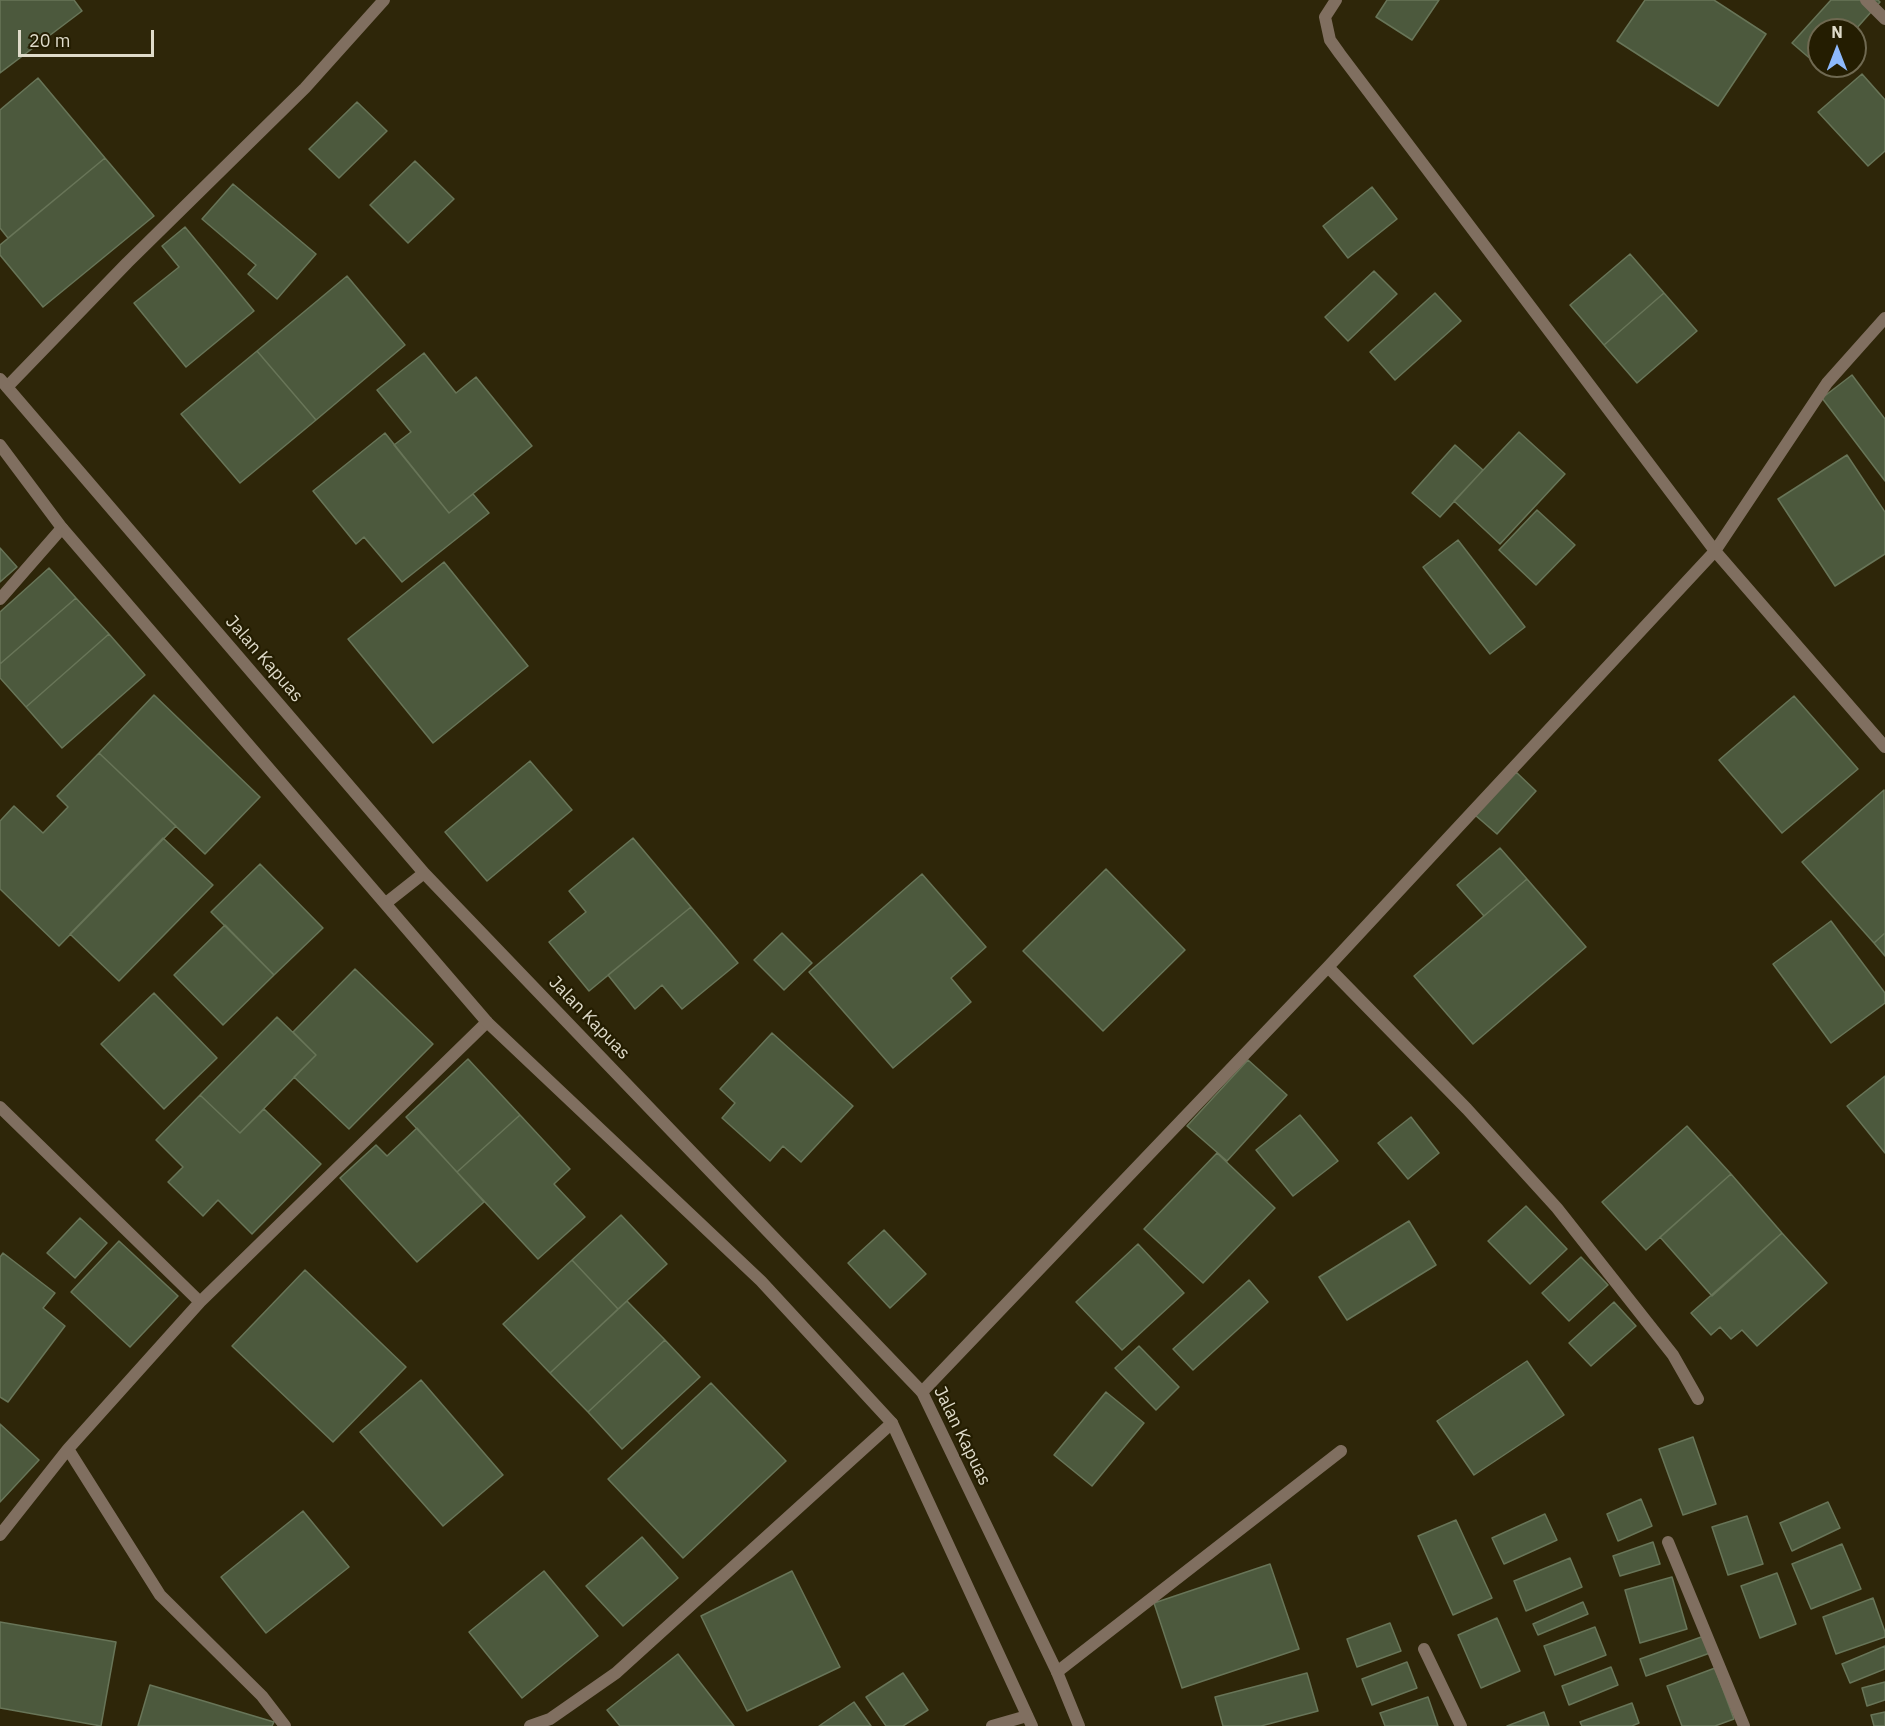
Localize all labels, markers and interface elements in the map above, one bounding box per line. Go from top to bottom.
scale bar [21,18,158,56]
north arrow [1807,18,1867,78]
text: N [1831,22,1843,42]
text: 20 m [29,29,71,52]
street label: Jalan Kapuas [221,611,307,707]
street label: Jalan Kapuas [544,972,634,1064]
street label: Jalan Kapuas [929,1383,995,1489]

